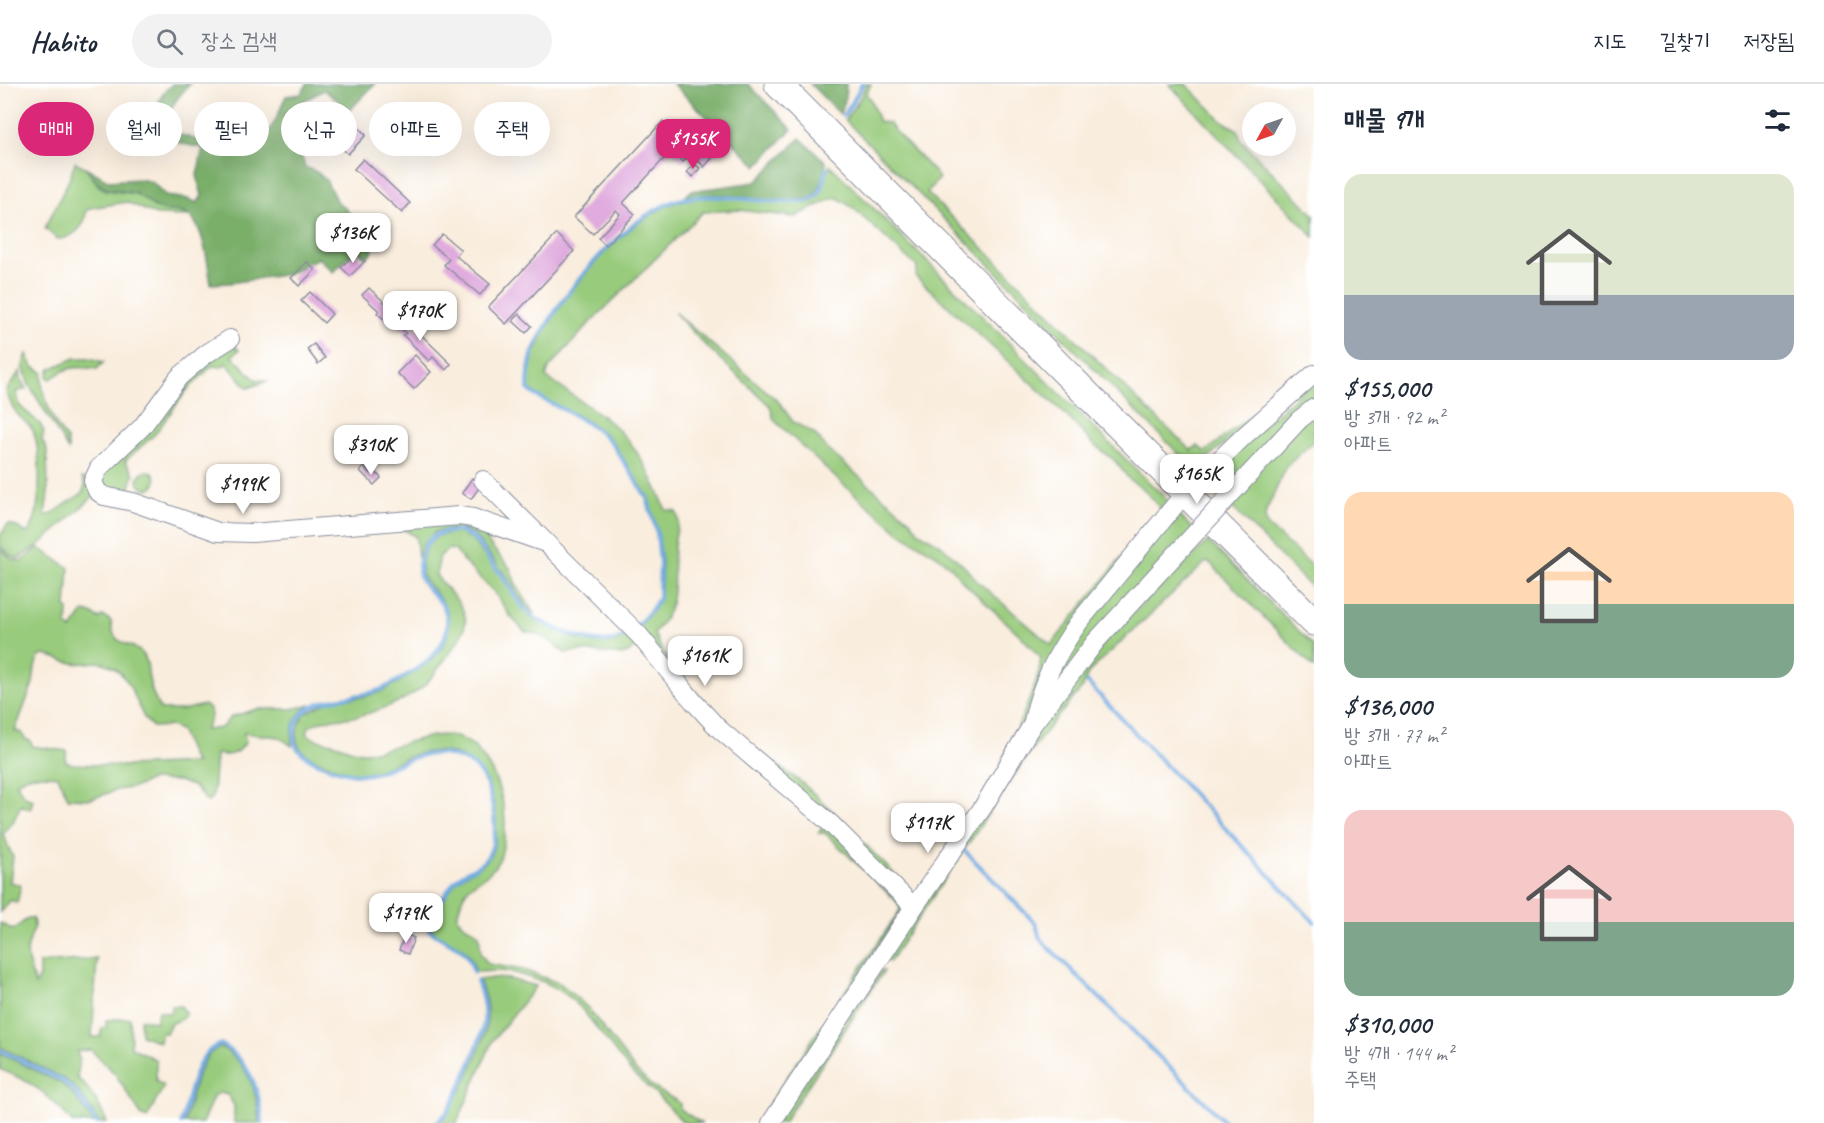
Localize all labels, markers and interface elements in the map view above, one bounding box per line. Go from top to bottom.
search box [132,14,552,68]
text: Habito [30,24,96,59]
icon: search [153,25,186,58]
text: 장소 검색 [201,27,277,55]
text: 지도 [1593,28,1627,54]
text: 길찾기 [1660,28,1710,54]
text: 저장됨 [1743,28,1794,54]
chip: 매매 [18,102,94,156]
chip: 월세 [106,102,182,156]
chip: 필터 [194,102,269,156]
chip: 신규 [281,102,357,156]
chip: 아파트 [369,102,462,156]
chip: 주택 [474,102,550,156]
north arrow [1242,102,1296,156]
map controls [1242,102,1296,156]
text: 매물 9개 [1344,103,1424,136]
icon: filters [1761,104,1794,137]
pin: $155K [651,119,735,170]
text: $155K [670,126,716,151]
pin: $136K [311,213,395,264]
icon: home [1515,213,1623,321]
text: $136K [330,220,376,245]
pin: $170K [378,291,462,342]
text: $170K [397,298,443,323]
text: $155,000 [1344,372,1430,405]
text: 방 3개 · 92 m² [1344,405,1444,430]
pin: $310K [329,425,413,476]
text: 아파트 [1344,431,1392,456]
text: $310K [348,432,394,457]
pin: $165K [1155,454,1239,505]
text: $165K [1174,461,1220,486]
pin: $199K [201,464,285,515]
text: $199K [220,471,266,496]
icon: home [1515,531,1623,639]
pin: $161K [663,636,747,687]
text: $161K [682,643,728,668]
text: $136,000 [1344,690,1432,723]
text: 방 3개 · 77 m² [1344,723,1444,748]
text: 아파트 [1344,749,1392,774]
pin: $117K [886,803,970,854]
text: $117K [905,810,951,835]
icon: home [1515,849,1623,957]
pin: $179K [364,893,448,944]
text: $179K [383,900,429,925]
text: $310,000 [1344,1008,1431,1041]
text: 방 4개 · 144 m² [1344,1041,1453,1066]
text: 주택 [1344,1067,1376,1092]

